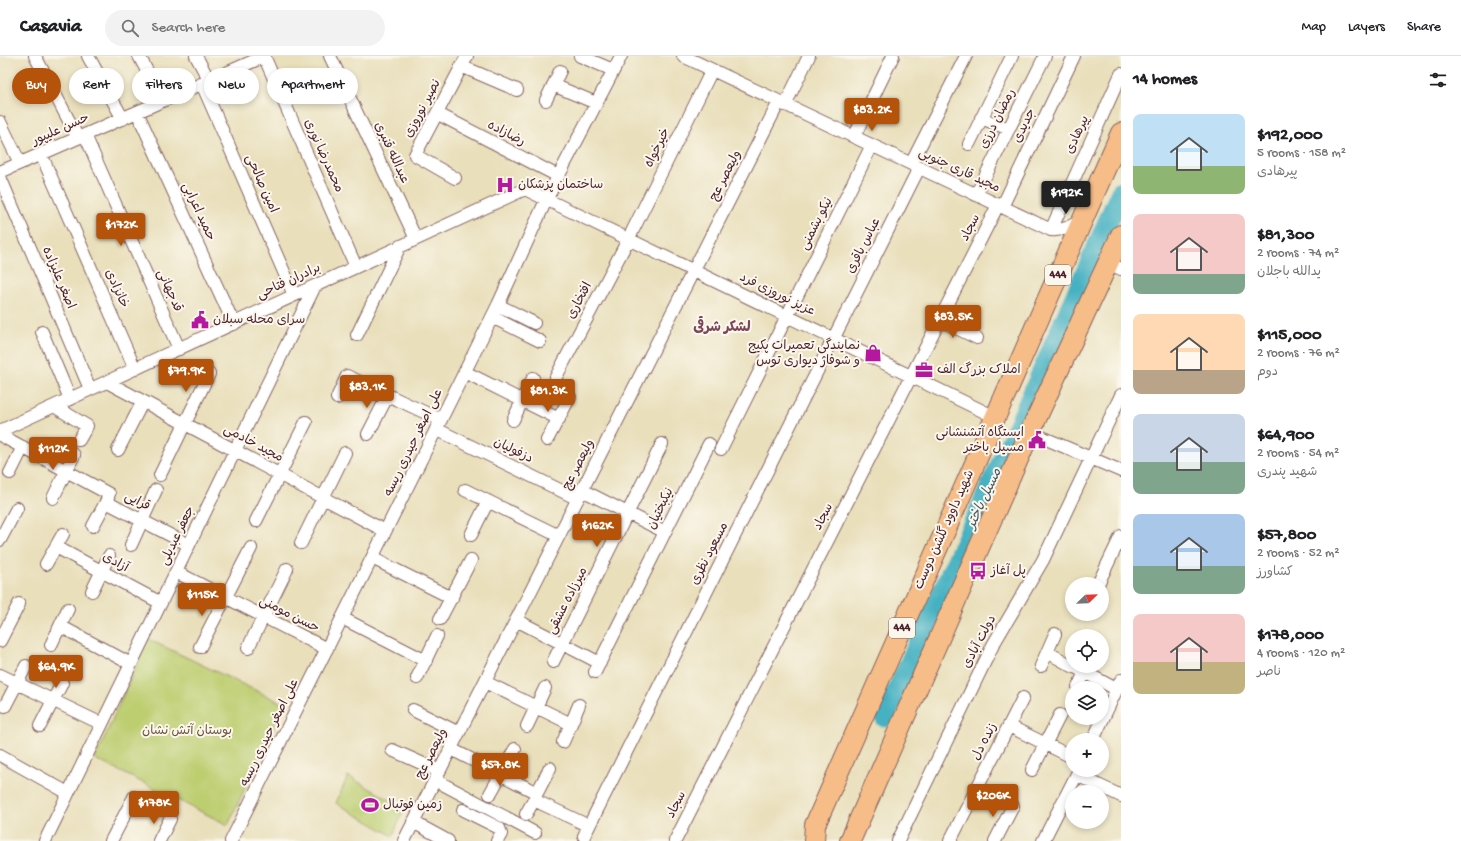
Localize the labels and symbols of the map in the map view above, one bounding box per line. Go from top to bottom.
street label: نصیر نوروزی [401,77,445,141]
street label: رمضان درزی [977,87,1019,151]
pin: $83.2K [839,98,905,132]
street label: جدیدی [1011,106,1039,146]
street label: حسن علیپور [29,111,92,150]
street label: پیرهادی [1063,113,1093,157]
street label: محمدرضا نوری [300,117,346,195]
street label: رضازاده [485,118,528,150]
street label: عبدالله قنبری [370,120,412,186]
street label: خیرخواه [642,126,674,170]
street label: مجید قاری جنوبی [916,146,1002,196]
street label: ولیعصر عج [707,148,745,204]
street label: امین صالحی [241,153,281,215]
hospital icon: ساختمان پزشکان [495,175,515,195]
place label: ساختمان پزشکان [518,178,603,193]
street label: حمید اعرابی [178,181,218,243]
pin: $192K [1038,181,1094,215]
street label: نیکو بشمنی [797,195,837,253]
street label: سجاد [958,212,984,244]
pin: $172K [93,213,149,247]
street label: عباس باقری [844,216,884,276]
street label: اصغر علیزاده [38,245,78,311]
street label: برادران فتاحی [255,261,323,303]
road number: 444 [1045,265,1071,285]
street label: خانزادی [101,267,131,311]
street label: قدجهانی [153,268,185,314]
street label: عزیز نوروزی فرد [737,270,817,320]
street label: افتخاری [564,280,596,322]
pin: $83.5K [920,305,986,339]
public building icon: سرای محله سبلان [190,310,210,330]
place label: سرای محله سبلان [213,313,305,328]
district label: لشکر شرقی [693,316,751,337]
place label: نمایندگی تعمیرات پکیج و شوفاژ دیواری توس [748,337,860,369]
shop icon: نمایندگی تعمیرات پکیج و شوفاژ دیواری توس [863,343,883,363]
pin: $79.9K [153,359,219,393]
office icon: املاک بزرگ الف [914,360,934,380]
place label: املاک بزرگ الف [937,361,1021,378]
pin: $83.1K [334,375,400,409]
pin: $81.3K [515,379,581,413]
street label: علی اصغر حیدری ریسه [381,387,447,499]
street label: مجید خادمی [221,422,285,466]
place label: ایستگاه آتشنشانی مسیل باختر [936,424,1024,456]
public building icon: ایستگاه آتشنشانی مسیل باختر [1027,430,1047,450]
street label: دزفولیان [491,435,535,467]
pin: $112K [25,437,81,471]
street label: ولیعصر عج [560,437,598,493]
water label: مسیل باختر [963,465,1007,534]
street label: شهید داوود گلشن دوست [910,467,978,592]
street label: نیکبختیان [644,486,678,532]
street label: قرایی [122,489,152,515]
street label: سجاد [811,501,837,533]
street label: جعفر عبدیلی [157,504,199,568]
pin: $162K [569,514,625,548]
street label: مسعود نظری [688,520,732,588]
street label: آزادی [99,549,132,576]
bus stop icon: پل آغاز [968,561,988,581]
place label: پل آغاز [990,563,1026,579]
street label: میرزاده عشقی [545,565,591,637]
north arrow [1065,577,1109,621]
pin: $115K [174,583,230,617]
street label: حسن مومنی [257,594,322,637]
street label: دولت آبادی [959,612,1000,671]
road number: 444 [889,618,915,638]
pin: $64.9K [23,655,89,689]
street label: علی اصغر حیدری ریسه [237,677,303,789]
street label: زنده دل [969,721,1001,763]
park label: بوستان آتش نشان [142,723,232,739]
street label: ولیعصر عج [413,726,451,782]
pin: $57.8K [467,753,533,787]
pin: $206K [965,784,1021,818]
street label: سجاد [664,789,690,821]
pin: $178K [126,791,182,825]
sports icon: زمین فوتبال [360,795,380,815]
place label: زمین فوتبال [383,798,442,813]

